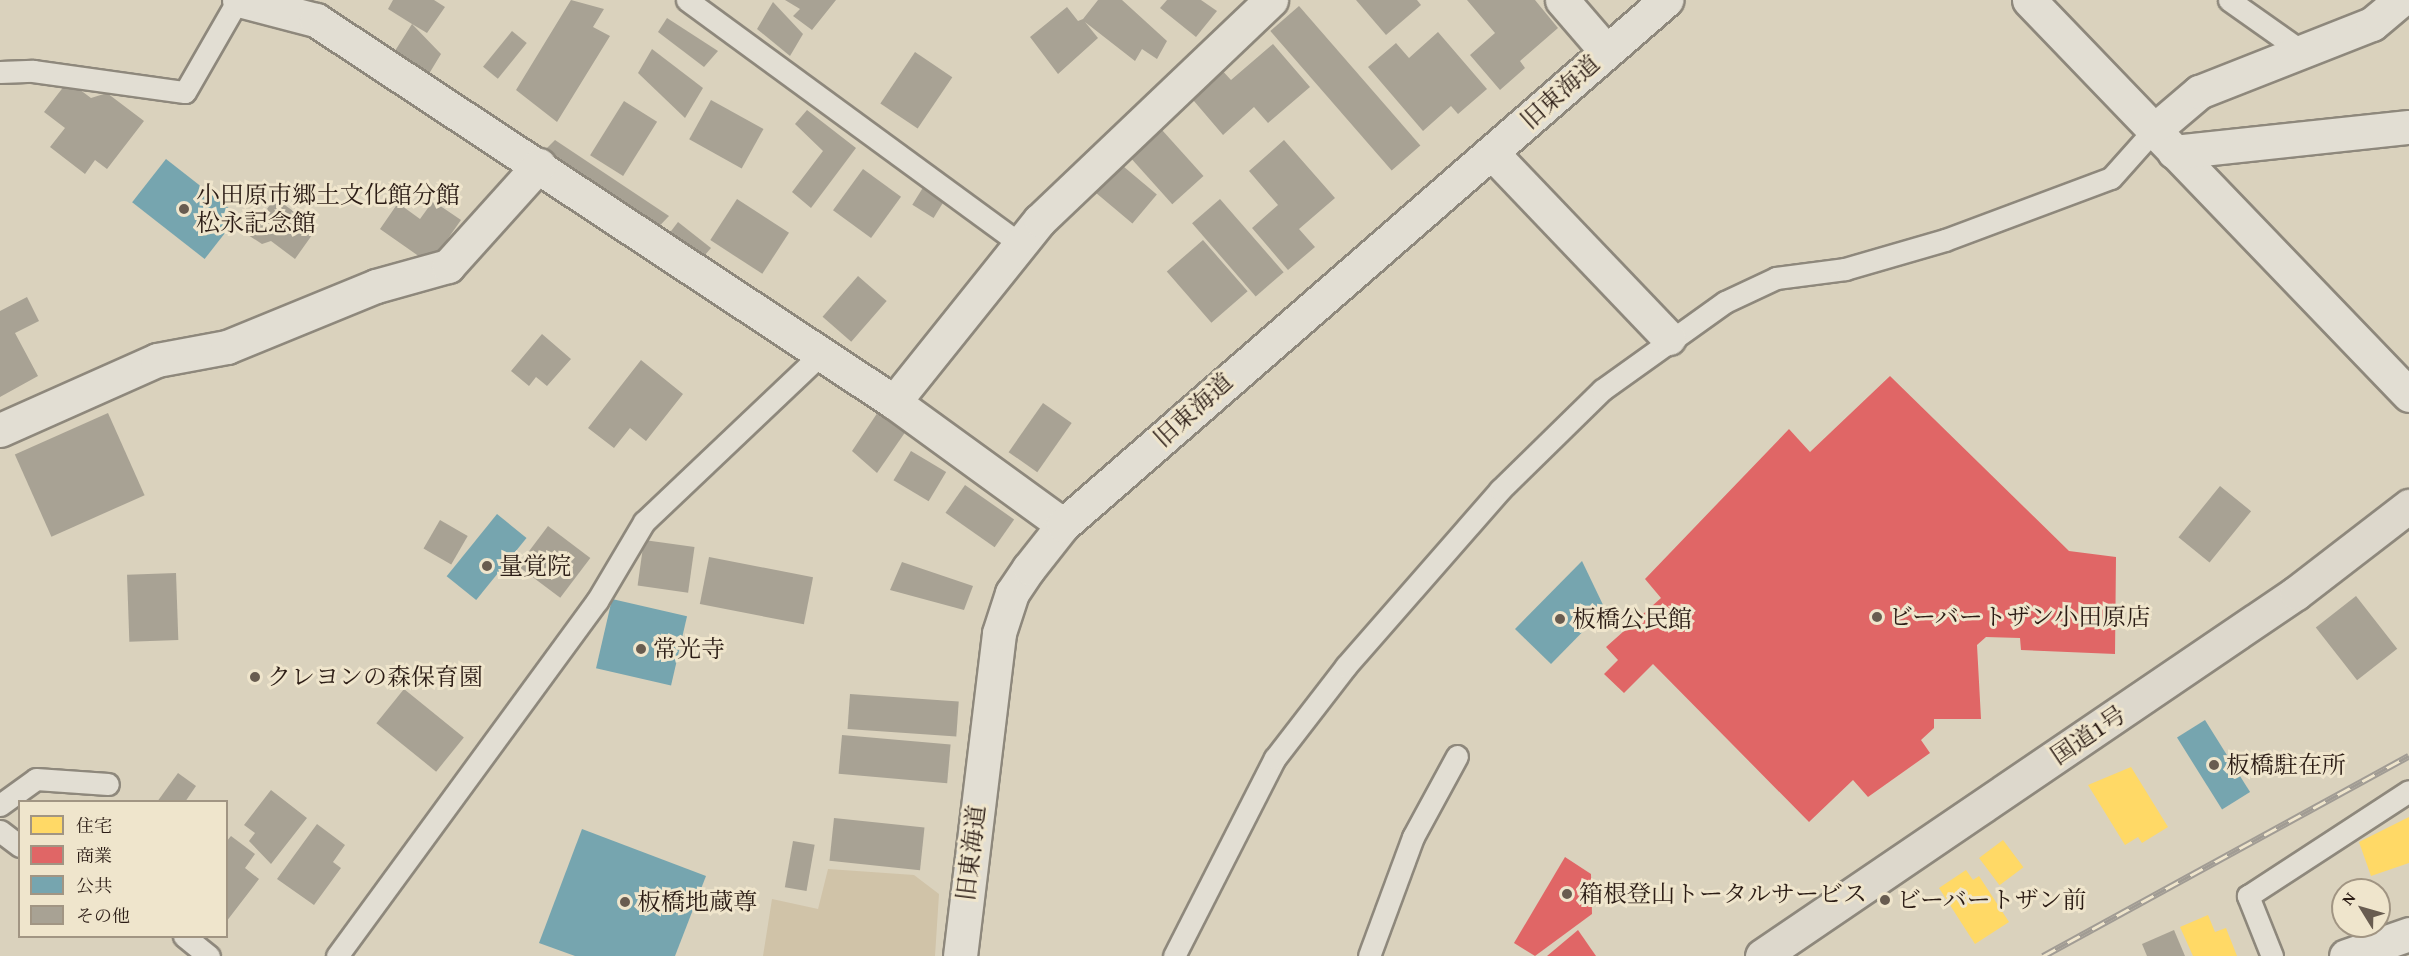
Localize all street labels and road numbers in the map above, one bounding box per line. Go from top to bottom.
street label: 旧東海道 [1515,49,1605,135]
street label: 旧東海道 [1148,367,1238,453]
street label: 国道1号 [2045,700,2131,770]
street label: 旧東海道 [951,804,991,902]

